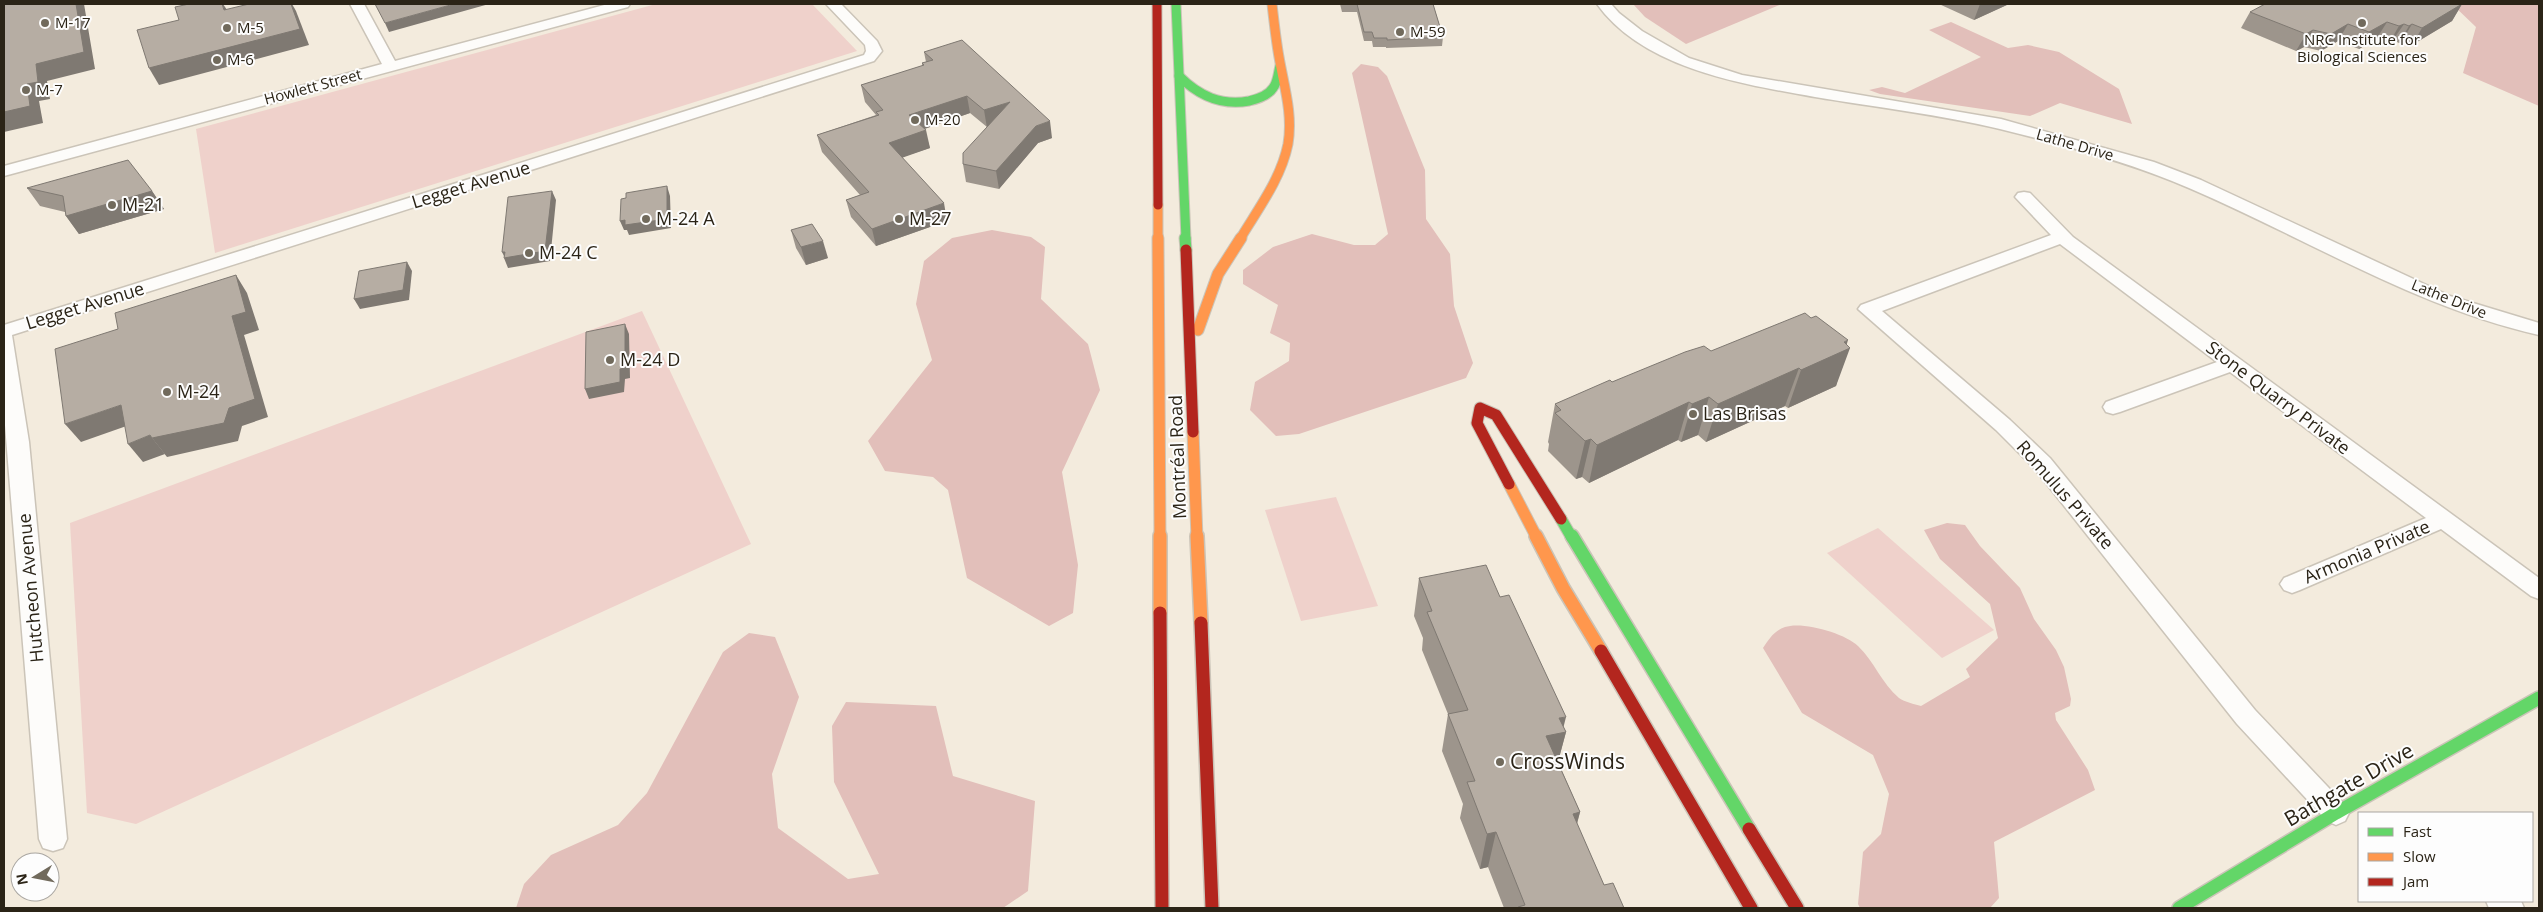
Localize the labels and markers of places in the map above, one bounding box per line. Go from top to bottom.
place label: M-17 [55,12,90,32]
marker: M-17 [39,17,51,29]
place label: M-5 [237,17,264,37]
marker: NRC Institute for Biological Sciences [2356,17,2368,29]
place label: M-59 [1410,21,1445,41]
marker: M-5 [221,22,233,34]
marker: M-59 [1394,26,1406,38]
place label: NRC Institute for Biological Sciences [2297,29,2427,66]
place label: M-6 [227,49,254,69]
marker: M-6 [211,54,223,66]
place label: M-7 [36,79,63,99]
marker: M-7 [20,84,32,96]
place label: M-20 [925,109,960,129]
marker: M-20 [909,114,921,126]
place label: M-21 [122,192,165,216]
marker: M-21 [106,199,118,211]
place label: M-24 A [656,206,715,230]
place label: M-27 [909,206,952,230]
marker: M-24 A [640,213,652,225]
marker: M-27 [893,213,905,225]
place label: M-24 C [539,240,598,264]
marker: M-24 C [523,247,535,259]
place label: M-24 D [620,347,680,371]
marker: M-24 D [604,354,616,366]
place label: M-24 [177,379,220,403]
marker: M-24 [161,386,173,398]
place label: Las Brisas [1703,401,1786,425]
marker: Las Brisas [1687,408,1699,420]
place label: CrossWinds [1510,747,1625,775]
marker: CrossWinds [1494,756,1506,768]

